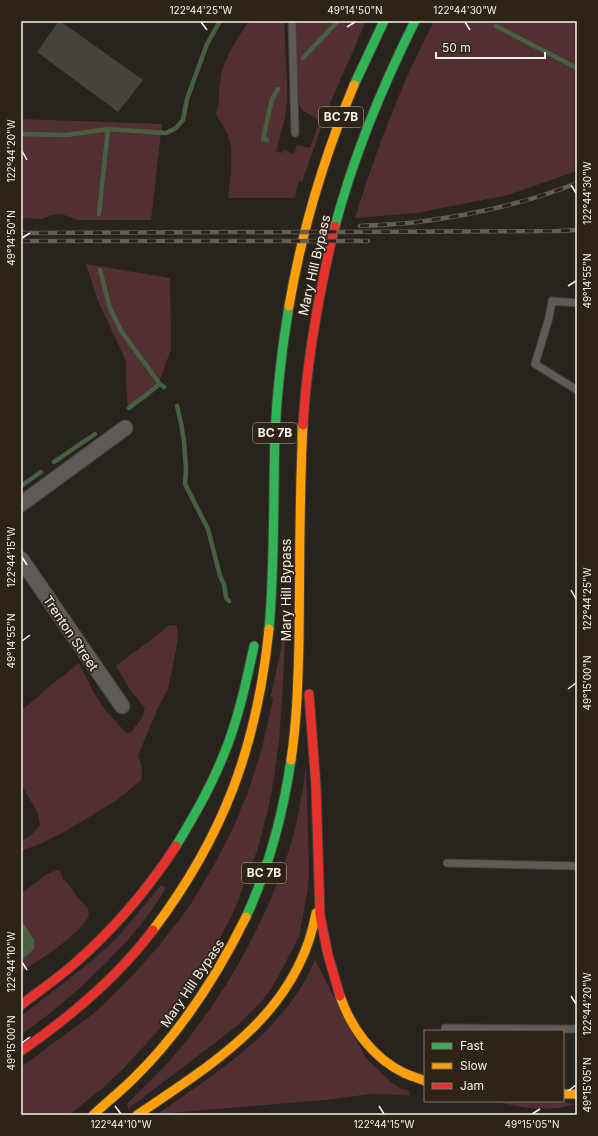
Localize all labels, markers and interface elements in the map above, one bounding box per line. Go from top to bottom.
text: 122°44'25"W [170,4,233,16]
text: 49°14'50"N [327,4,383,16]
text: 122°44'30"W [433,4,497,16]
scale bar [436,34,545,60]
text: 50 m [442,40,471,55]
road number: BC 7B [319,107,363,127]
text: 122°44'20"W [5,119,17,183]
text: 122°44'30"W [581,161,593,225]
text: 49°14'50"N [5,210,17,266]
street label: Mary Hill Bypass [295,213,333,317]
text: 49°14'55"N [581,253,593,309]
road number: BC 7B [253,423,297,443]
text: 122°44'15"W [5,526,17,587]
street label: Mary Hill Bypass [278,538,294,641]
text: 122°44'25"W [581,567,593,630]
street label: Trenton Street [40,592,102,674]
text: 49°14'55"N [5,613,17,669]
text: 49°15'00"N [581,655,593,711]
road number: BC 7B [242,863,286,883]
text: 122°44'10"W [5,931,17,993]
street label: Mary Hill Bypass [157,936,227,1030]
text: 122°44'20"W [581,972,593,1036]
text: 49°15'00"N [5,1015,17,1071]
legend [424,1030,564,1102]
text: Fast [460,1038,484,1053]
text: Slow [460,1058,488,1073]
text: 49°15'05"N [581,1058,593,1112]
text: Jam [460,1078,484,1093]
text: 122°44'10"W [90,1118,152,1130]
text: 122°44'15"W [354,1118,415,1130]
text: 49°15'05"N [505,1118,559,1130]

